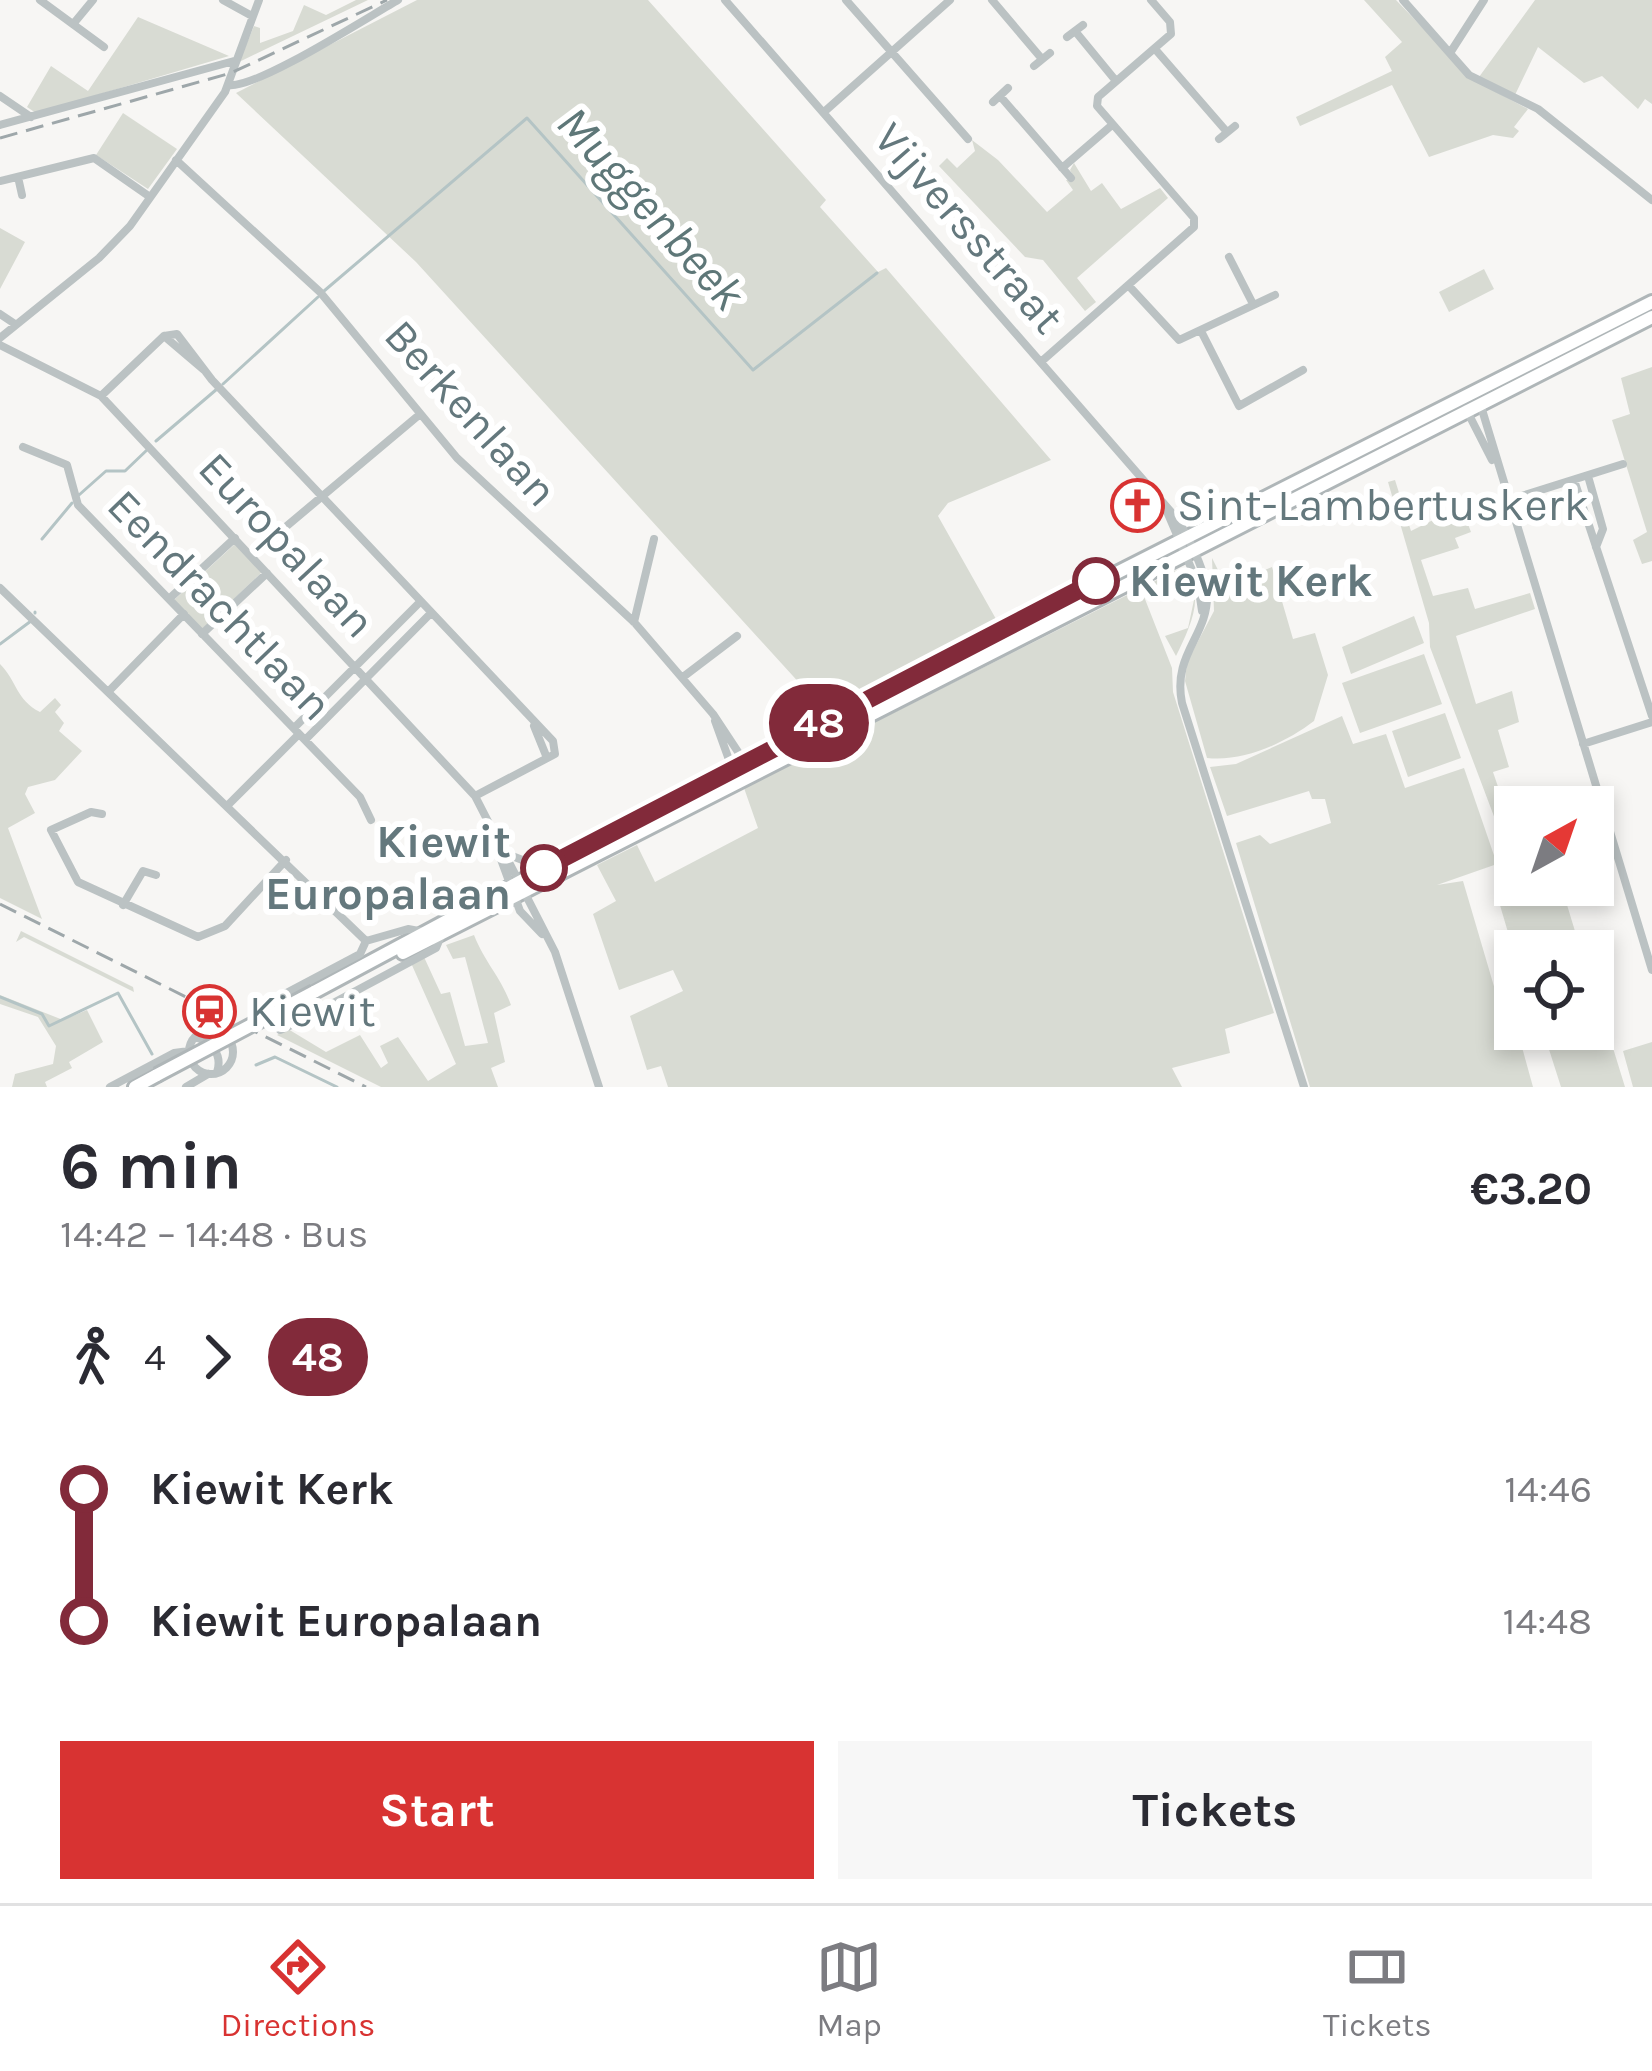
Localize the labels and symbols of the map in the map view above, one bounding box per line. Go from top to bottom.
water label: Muggenbeek [544,95,757,322]
street label: Vijversstraat [863,112,1074,344]
street label: Berkenlaan [374,309,568,517]
street label: Europalaan [188,442,386,648]
church icon: Sint-Lambertuskerk [1110,477,1166,533]
street label: Eendrachtlaan [97,479,343,731]
place label: Sint-Lambertuskerk [1177,479,1589,531]
place label: Kiewit Kerk [1129,555,1373,607]
marker: Kiewit Kerk [1074,559,1118,603]
line badge: 48 [765,684,873,762]
north arrow [1494,786,1614,906]
place label: Kiewit Europalaan [265,816,511,920]
marker: Kiewit Europalaan [522,846,566,890]
station icon: Kiewit [182,983,238,1039]
place label: Kiewit [249,985,376,1037]

